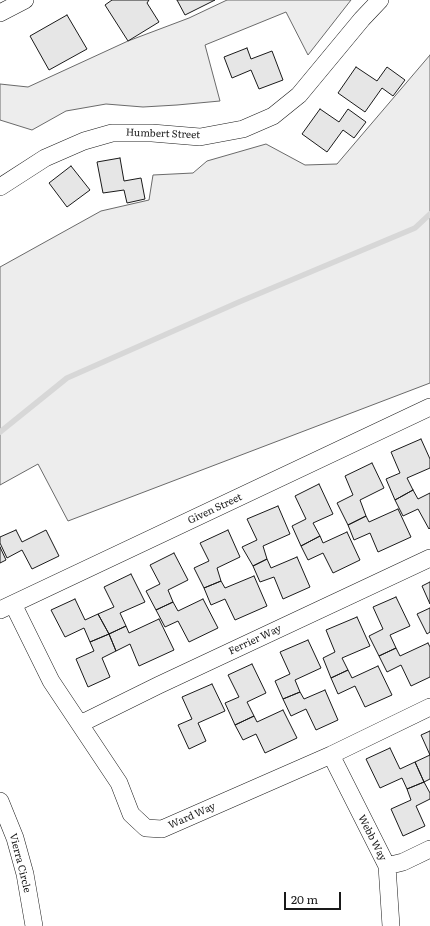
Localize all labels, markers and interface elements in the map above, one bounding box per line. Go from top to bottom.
street label: Humbert Street [126,127,200,141]
street label: Given Street [186,491,244,527]
street label: Ferrier Way [227,623,283,657]
street label: Ward Way [167,800,217,832]
street label: Webb Way [355,813,389,863]
street label: Vierra Circle [7,832,33,894]
scale bar [286,884,343,910]
text: 20 m [291,890,318,908]

